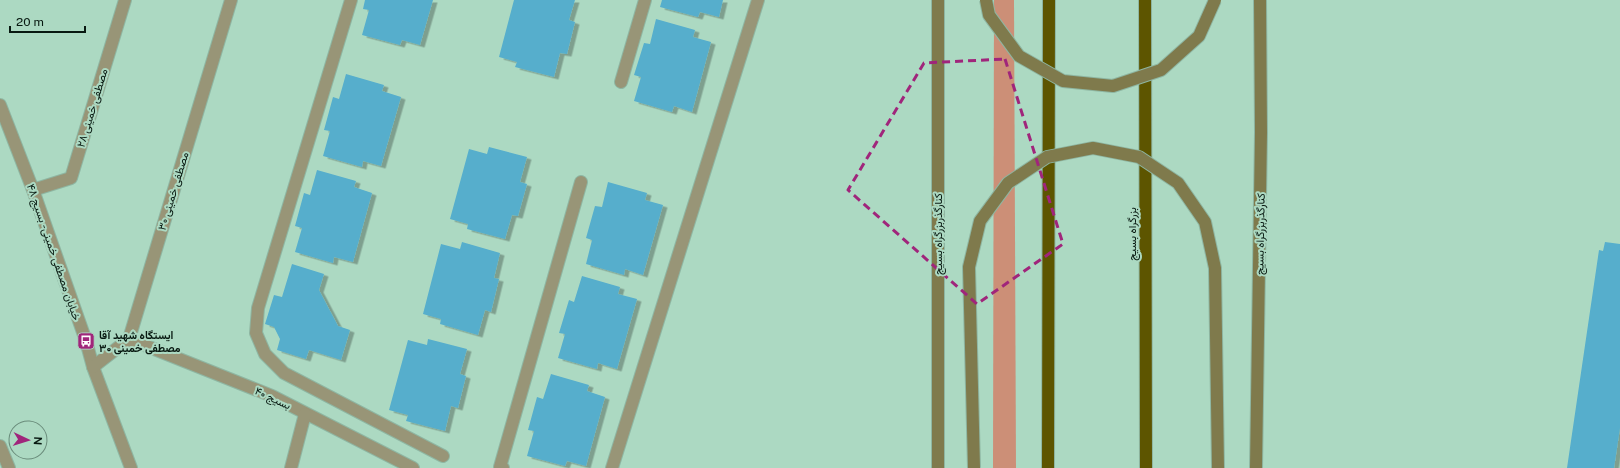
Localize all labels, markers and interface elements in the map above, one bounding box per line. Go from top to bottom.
scale bar [10,8,85,34]
text: 20 m [16,15,44,29]
street label: مصطفی خمینی ۲۸ [74,67,111,149]
street label: مصطفی خمینی ۳۰ [155,150,192,232]
street label: خیابان مصطفی خمینی - بسیج ۴۸ [23,182,83,323]
street label: کنارگذربزرگراه بسیج [932,193,946,275]
street label: کنارگذربزرگراه بسیج [1253,193,1269,275]
street label: بزرگراه بسیج [1126,207,1140,261]
place label: ایستگاه شهید آقا مصطفی خمینی ۳۰ [99,329,181,355]
bus stop icon: ایستگاه شهید آقا مصطفی خمینی ۳۰ [76,331,96,351]
street label: بسیج ۴۰ [252,384,293,413]
north arrow [8,420,48,460]
text: N [32,436,44,445]

